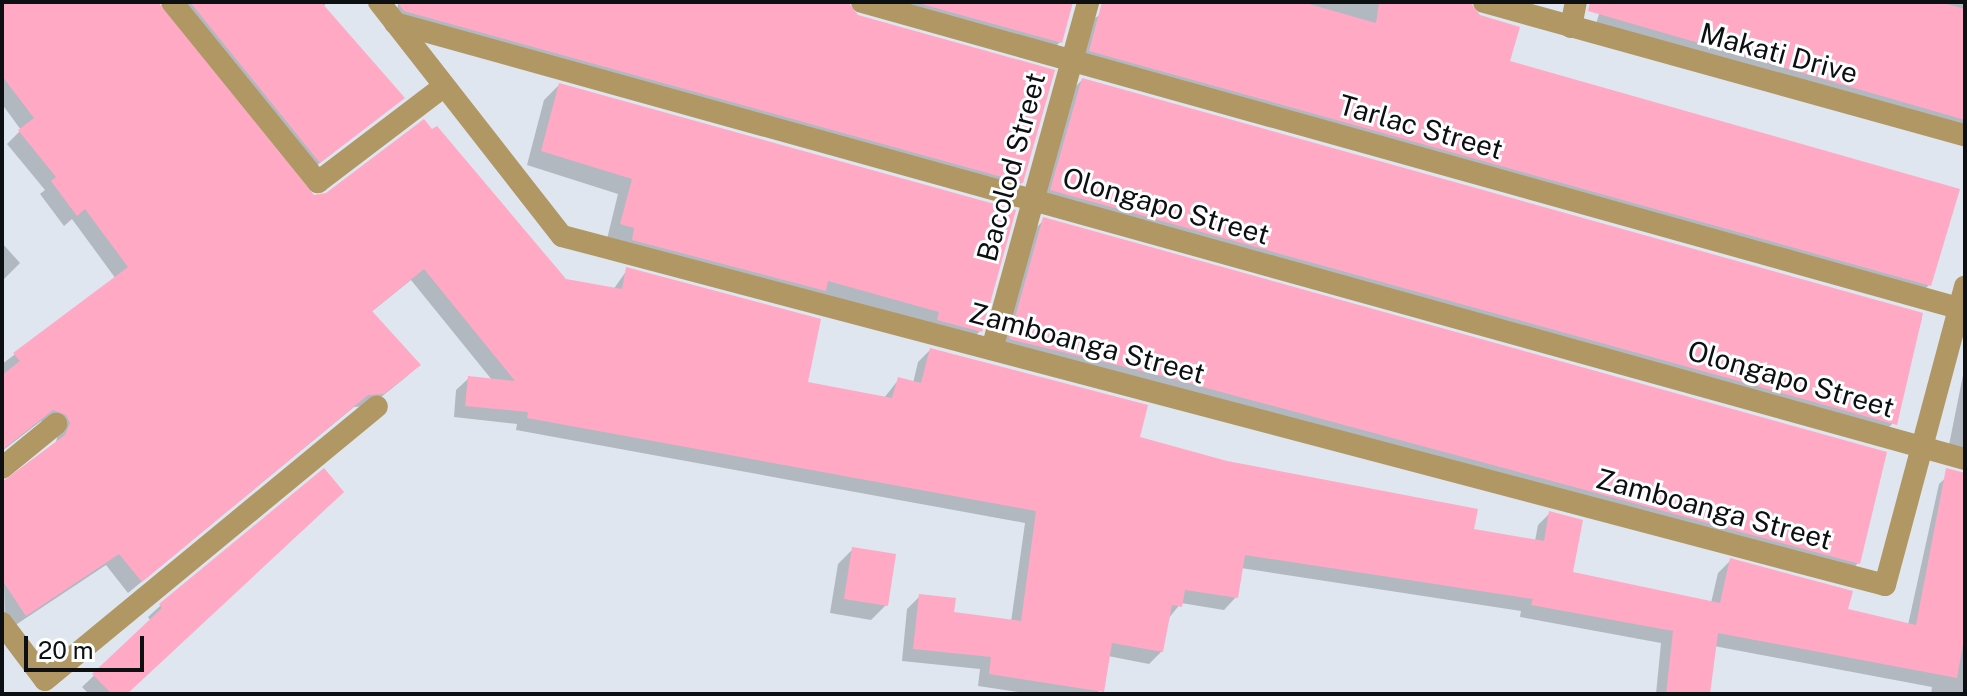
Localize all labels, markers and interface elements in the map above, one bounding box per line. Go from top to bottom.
street label: Makati Drive [1696,16,1862,90]
street label: Bacolod Street [970,69,1052,265]
street label: Tarlac Street [1335,88,1507,166]
street label: Olongapo Street [1059,160,1273,252]
street label: Zamboanga Street [965,295,1209,391]
street label: Olongapo Street [1684,333,1898,425]
street label: Zamboanga Street [1592,461,1836,557]
scale bar [28,620,148,670]
text: 20 m [38,636,94,664]

